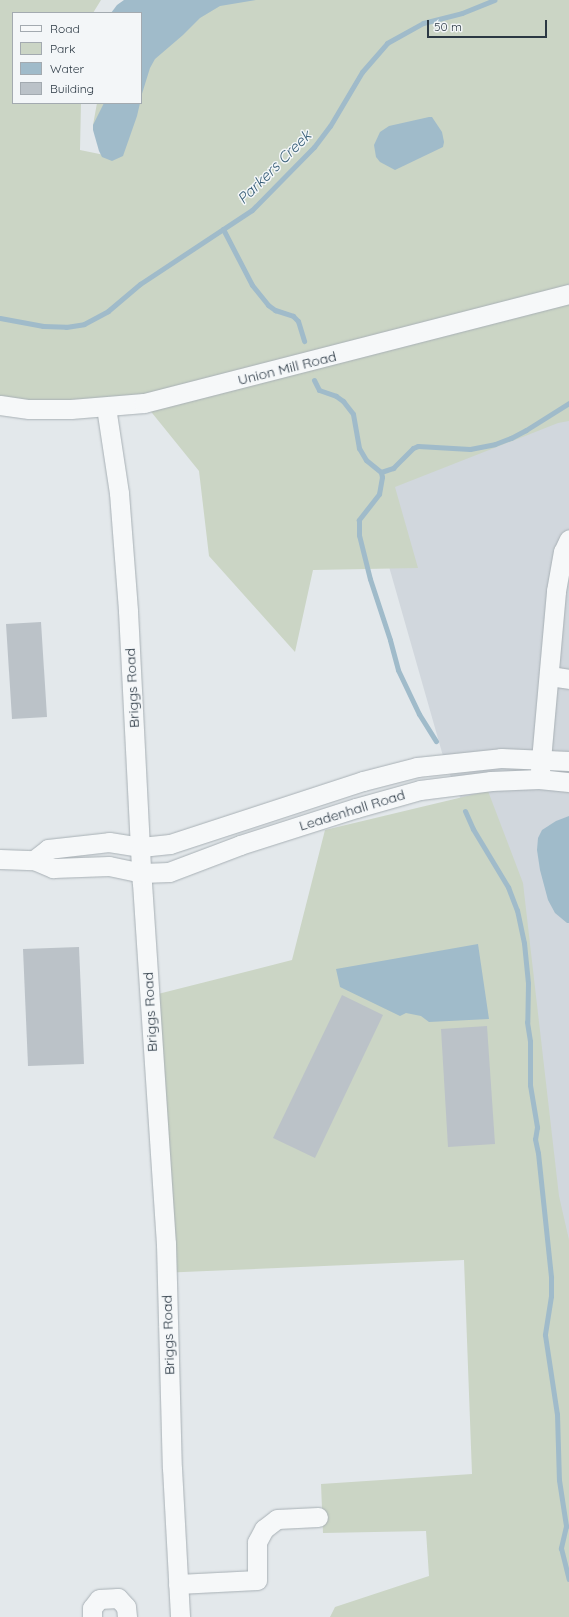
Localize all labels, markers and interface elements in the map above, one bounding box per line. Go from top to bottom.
legend [12,12,142,104]
scale bar [429,12,549,38]
text: 50 m [434,19,462,34]
text: Road [50,21,80,36]
text: Park [50,41,75,56]
text: Water [50,61,84,76]
text: Building [50,81,94,96]
water label: Parkers Creek [233,126,315,208]
street label: Union Mill Road [236,348,338,388]
street label: Briggs Road [122,648,142,728]
street label: Leadenhall Road [297,786,407,834]
street label: Briggs Road [140,972,160,1052]
street label: Briggs Road [158,1295,178,1375]

